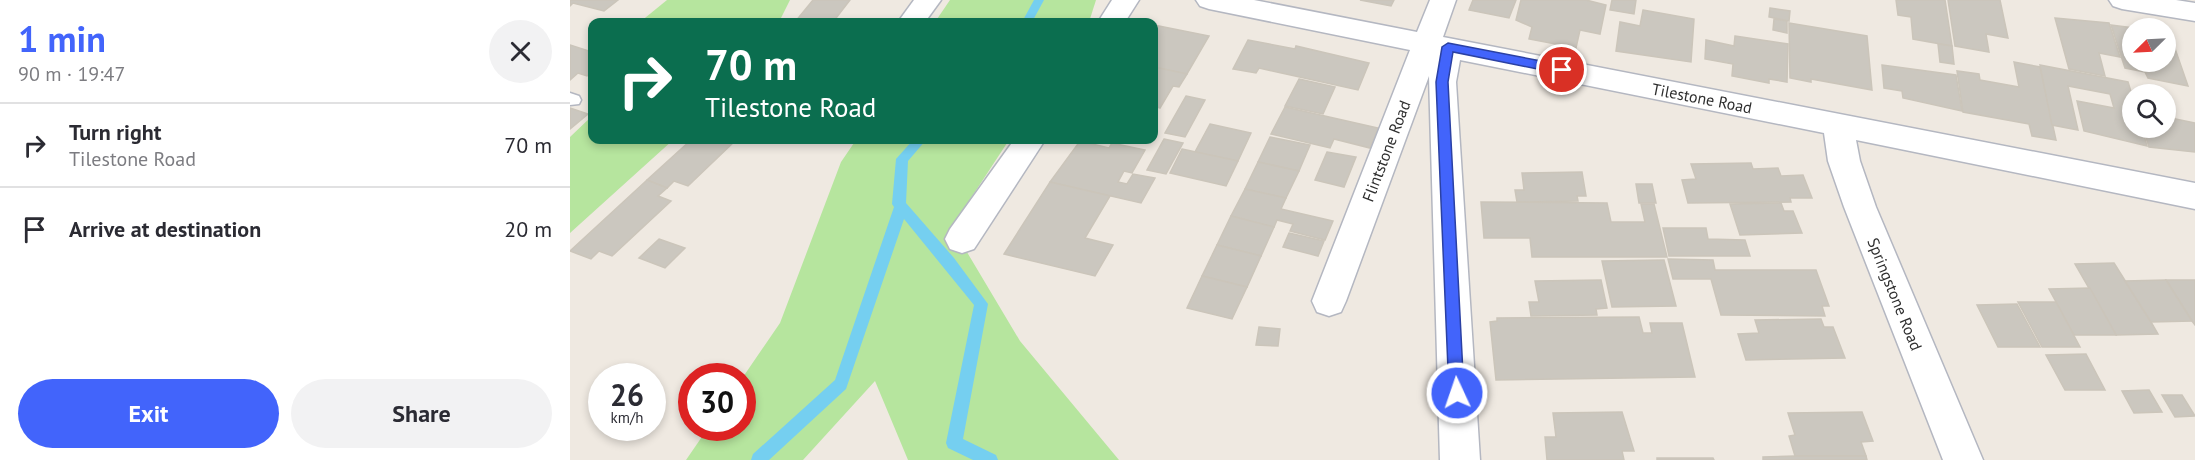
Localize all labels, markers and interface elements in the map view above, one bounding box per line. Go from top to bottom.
text: 1 min [18,15,106,62]
north arrow [2122,18,2176,72]
map controls [2122,18,2176,138]
button: close [489,20,552,83]
text: 70 m [705,37,797,92]
icon: right [606,42,684,120]
pin [1536,44,1587,95]
icon: arrive [1545,53,1578,86]
text: 90 m · 19:47 [18,61,125,87]
street label: Tilestone Road [1650,78,1754,118]
button: search [2122,84,2176,138]
text: Tilestone Road [705,90,876,124]
street label: Flintstone Road [1357,97,1415,205]
text: Turn right [69,118,161,146]
icon: right [18,129,51,162]
text: 70 m [504,131,552,159]
text: Tilestone Road [69,146,196,172]
icon: arrive [18,213,51,246]
text: Arrive at destination [69,215,261,243]
text: 20 m [504,215,552,243]
street label: Springstone Road [1863,235,1927,353]
position arrow [1425,361,1489,425]
speed limit sign: 30 [678,363,756,441]
text: 26 [610,375,644,414]
button: Exit [18,379,279,448]
button: Share [291,379,552,448]
text: km/h [611,408,643,427]

